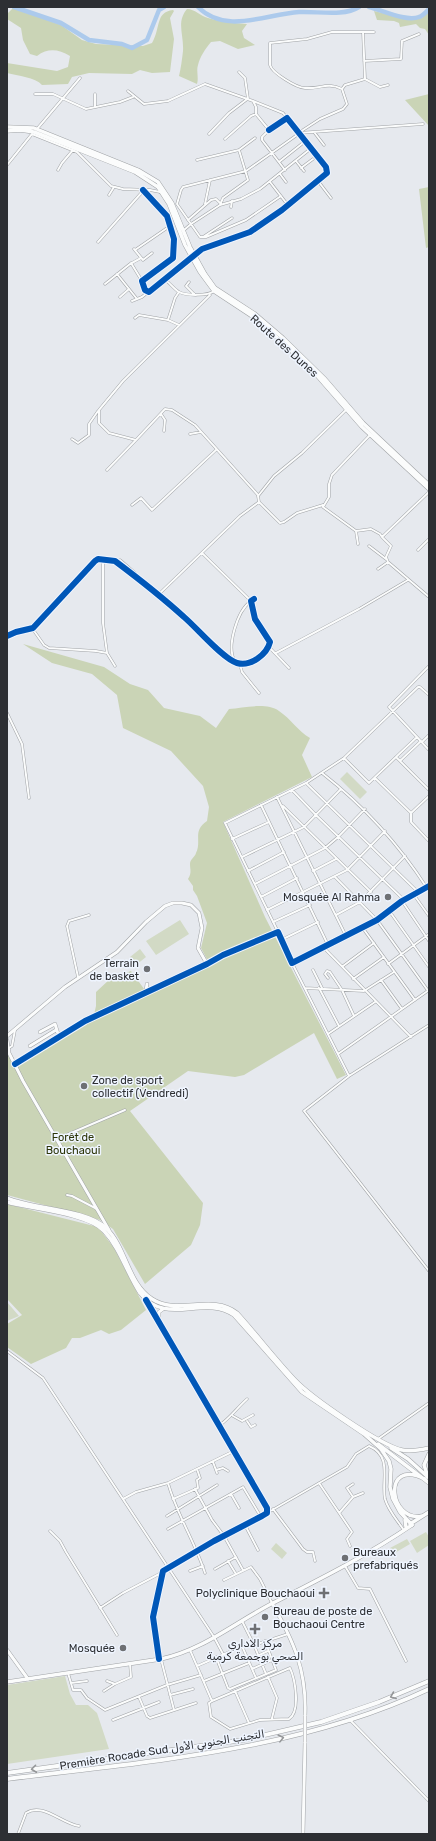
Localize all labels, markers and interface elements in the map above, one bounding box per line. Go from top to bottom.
street label: Route des Dunes [247,312,321,380]
place label: Mosquée Al Rahma [283,891,380,904]
marker: Mosquée Al Rahma [383,892,393,902]
place label: Terrain de basket [90,957,140,983]
marker: Terrain de basket [142,964,152,974]
place label: Zone de sport collectif (Vendredi) [92,1074,189,1100]
marker: Zone de sport collectif (Vendredi) [79,1081,89,1091]
park label: Forêt de Bouchaoui [46,1131,100,1157]
place label: Bureaux prefabriqués [353,1546,419,1572]
marker: Bureaux prefabriqués [340,1553,350,1563]
place label: Polyclinique Bouchaoui [196,1587,315,1600]
marker: Polyclinique Bouchaoui [318,1587,330,1599]
place label: Bureau de poste de Bouchaoui Centre [273,1605,372,1631]
marker: Bureau de poste de Bouchaoui Centre [260,1612,270,1622]
marker: مركز الاداري الصحي بوجمعة كرمية [249,1623,261,1635]
place label: مركز الاداري الصحي بوجمعة كرمية [207,1637,303,1665]
place label: Mosquée [69,1642,115,1655]
marker: Mosquée [118,1643,128,1653]
one-way arrow [390,1692,397,1700]
street label: Première Rocade Sud التجنب الجنوبي الأول [59,1727,266,1775]
one-way arrow [278,1734,284,1742]
one-way arrow [31,1765,37,1774]

